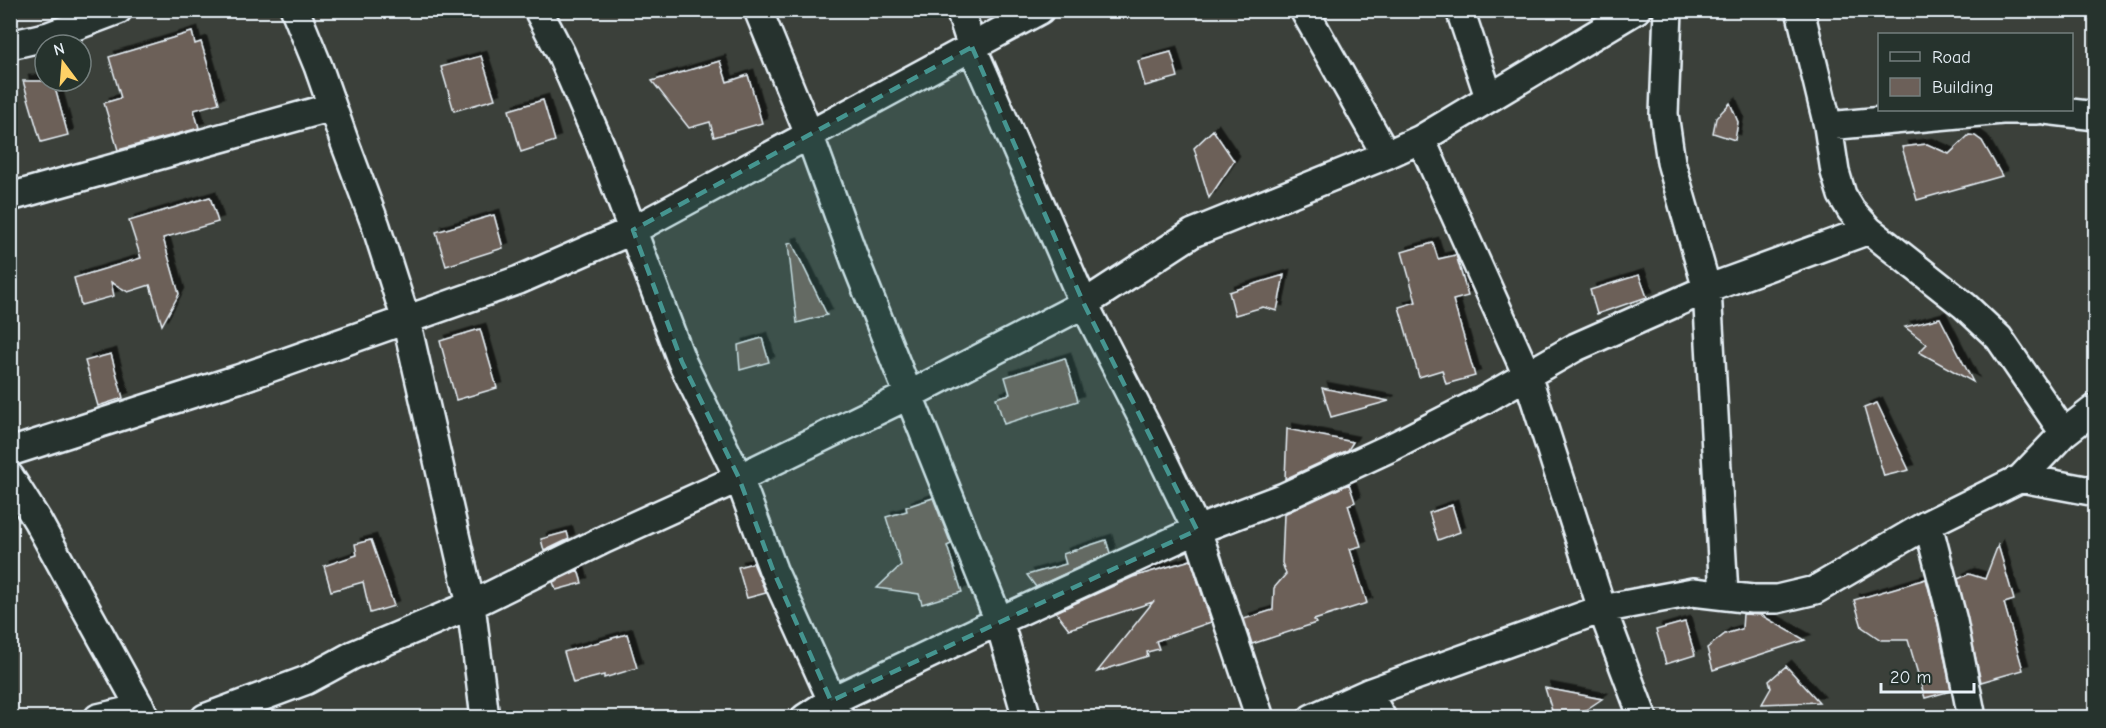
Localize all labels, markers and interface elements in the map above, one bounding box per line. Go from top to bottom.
north arrow [33,33,93,93]
legend [1878,33,2073,111]
text: N [52,39,67,60]
text: Road [1932,47,1971,68]
text: Building [1932,77,1994,98]
scale bar [1881,656,1974,694]
text: 20 m [1890,667,1931,688]

